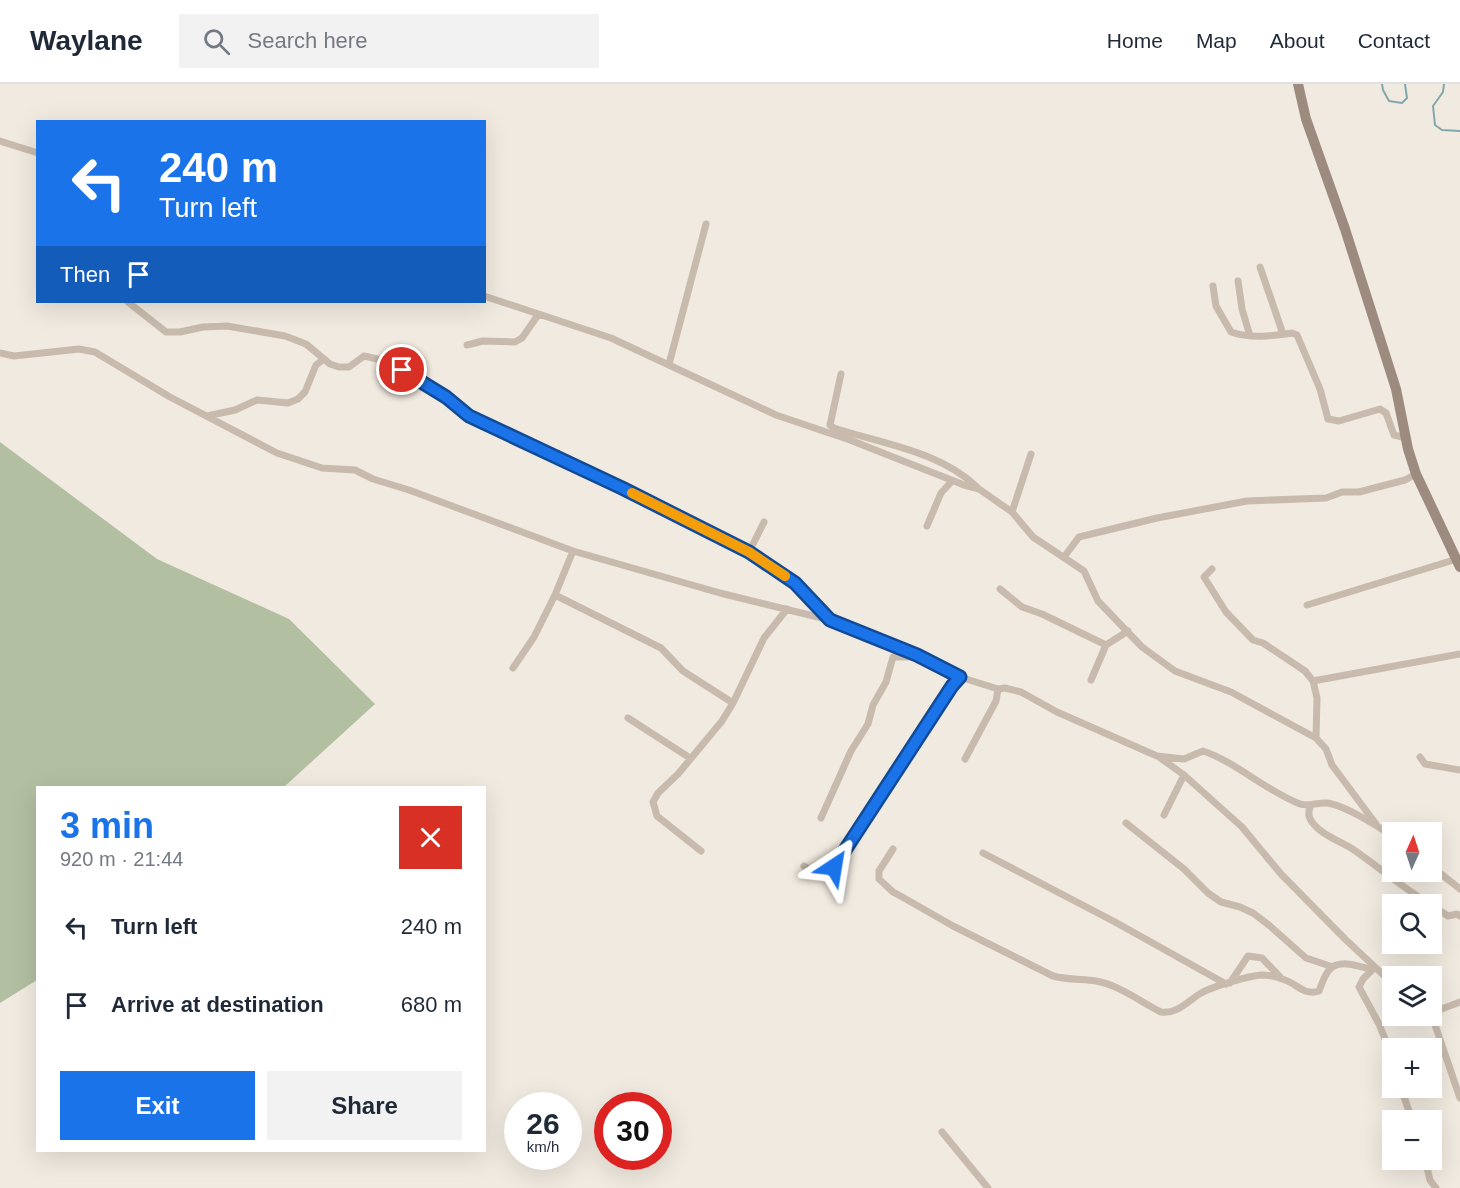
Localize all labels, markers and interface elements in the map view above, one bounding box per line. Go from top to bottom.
search box [179,14,599,68]
text: Waylane [30,25,143,56]
icon: search [200,25,233,58]
text: Search here [248,28,367,53]
text: Home [1107,29,1163,52]
text: Map [1196,29,1237,52]
text: About [1270,29,1325,52]
text: Contact [1358,29,1430,52]
icon: left [60,144,138,222]
text: 240 m [159,144,278,191]
text: Turn left [159,193,257,223]
icon: arrive [122,258,155,291]
text: Then [60,262,110,287]
pin [376,344,427,395]
icon: arrive [385,353,418,386]
text: 3 min [60,805,154,846]
button: close [399,806,462,869]
north arrow [1382,822,1442,882]
map controls [1382,822,1442,1170]
position arrow [802,835,866,899]
text: 920 m · 21:44 [60,848,183,870]
button: search [1382,894,1442,954]
icon: left [60,911,93,944]
text: Turn left [111,914,197,939]
text: 240 m [401,914,462,939]
button: layers [1382,966,1442,1026]
icon: arrive [60,989,93,1022]
text: Arrive at destination [111,992,324,1017]
text: 680 m [401,992,462,1017]
button: + [1382,1038,1442,1098]
button: Exit [60,1071,255,1140]
button: Share [267,1071,462,1140]
speed limit sign: 30 [594,1092,672,1170]
text: 26 [526,1107,560,1140]
button: − [1382,1110,1442,1170]
text: km/h [527,1138,559,1155]

